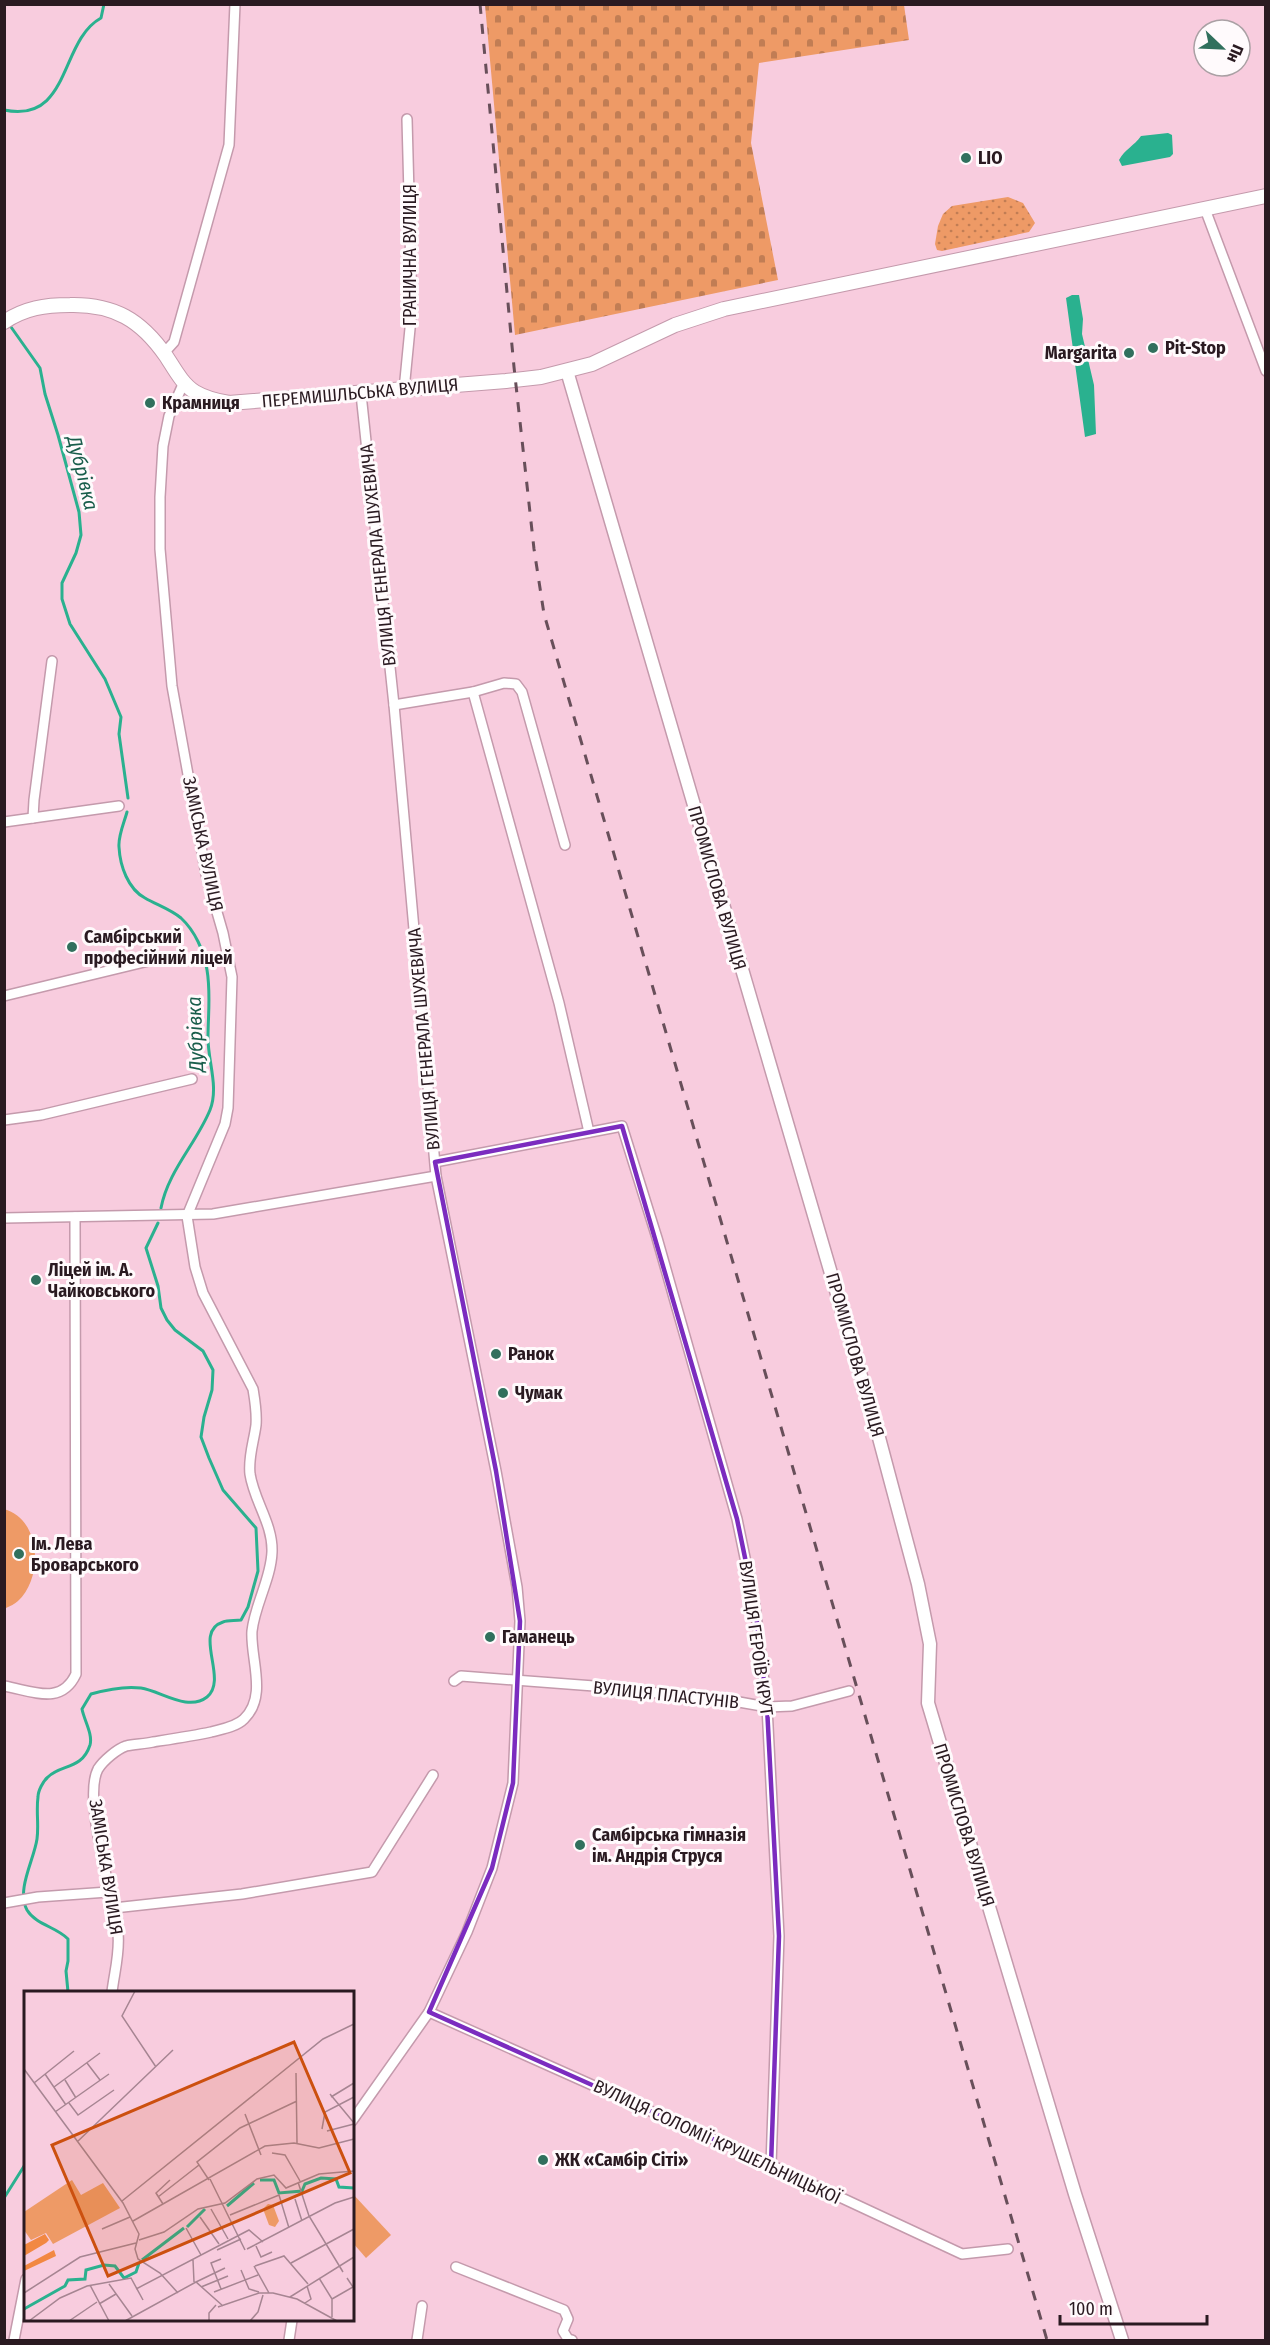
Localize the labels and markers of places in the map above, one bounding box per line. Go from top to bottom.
place label: LIO [978,147,1003,169]
marker: LIO [959,151,973,165]
place label: Pit-Stop [1165,337,1226,359]
marker: Pit-Stop [1146,341,1160,355]
place label: Margarita [1045,342,1117,364]
marker: Margarita [1122,346,1136,360]
place label: Крамниця [162,392,240,414]
marker: Крамниця [143,396,157,410]
place label: Самбірський професійний ліцей [84,926,233,969]
marker: Самбірський професійний ліцей [65,940,79,954]
place label: Ліцей ім. А. Чайковського [48,1259,155,1302]
marker: Ліцей ім. А. Чайковського [29,1273,43,1287]
place label: Ранок [508,1343,555,1365]
marker: Ранок [489,1347,503,1361]
place label: Чумак [515,1382,564,1404]
marker: Чумак [496,1386,510,1400]
place label: Ім. Лева Броварського [31,1533,139,1576]
marker: Ім. Лева Броварського [12,1547,26,1561]
place label: Гаманець [502,1626,575,1648]
marker: Гаманець [483,1630,497,1644]
place label: Самбірська гімназія ім. Андрія Струся [592,1824,746,1867]
marker: Самбірська гімназія ім. Андрія Струся [573,1838,587,1852]
place label: ЖК «Самбір Сіті» [554,2149,688,2171]
marker: ЖК «Самбір Сіті» [536,2153,550,2167]

